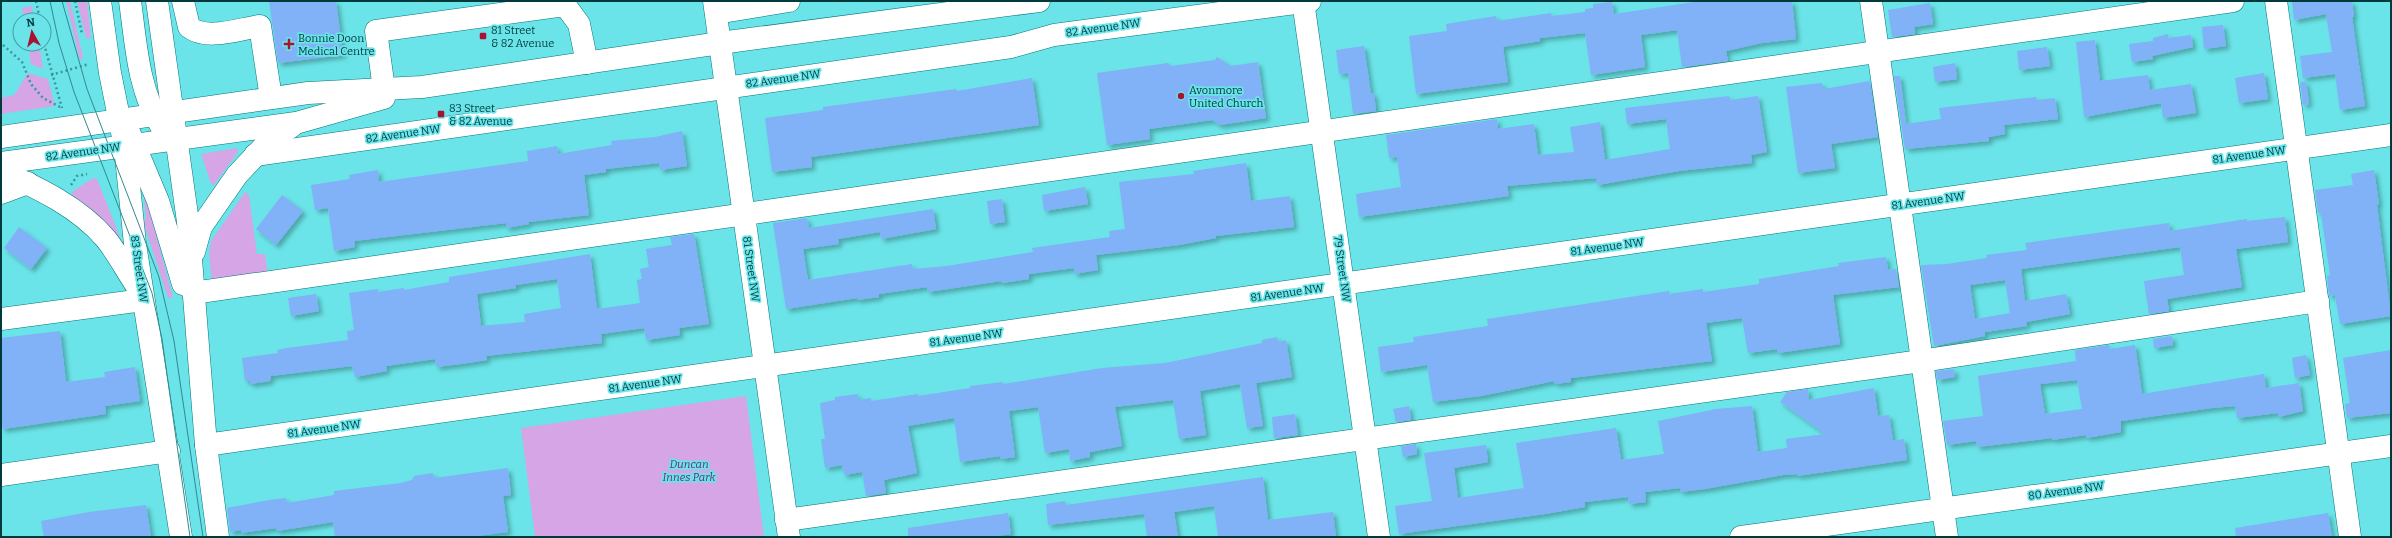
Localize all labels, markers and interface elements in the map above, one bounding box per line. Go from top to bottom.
north arrow [12,12,52,52]
text: N [26,15,36,30]
street label: 82 Avenue NW [1065,16,1142,40]
place label: 81 Street & 82 Avenue [491,24,554,50]
marker: 81 Street & 82 Avenue [478,31,488,41]
place label: Bonnie Doon Medical Centre [298,32,375,58]
marker: Bonnie Doon Medical Centre [283,38,295,50]
street label: 82 Avenue NW [745,67,822,91]
place label: Avonmore United Church [1189,84,1264,110]
marker: Avonmore United Church [1176,91,1186,101]
place label: 83 Street & 82 Avenue [449,102,512,128]
marker: 83 Street & 82 Avenue [436,109,446,119]
street label: 82 Avenue NW [365,122,442,146]
street label: 82 Avenue NW [45,140,122,164]
street label: 81 Avenue NW [2212,143,2287,167]
street label: 81 Avenue NW [1891,189,1966,213]
street label: 83 Street NW [128,235,150,304]
street label: 81 Street NW [740,235,762,303]
street label: 79 Street NW [1331,235,1353,304]
street label: 81 Avenue NW [1570,235,1645,259]
street label: 81 Avenue NW [1250,281,1325,305]
street label: 81 Avenue NW [929,326,1004,350]
street label: 81 Avenue NW [608,372,683,396]
street label: 81 Avenue NW [287,417,362,441]
park label: Duncan Innes Park [663,458,717,484]
street label: 80 Avenue NW [2027,479,2105,503]

